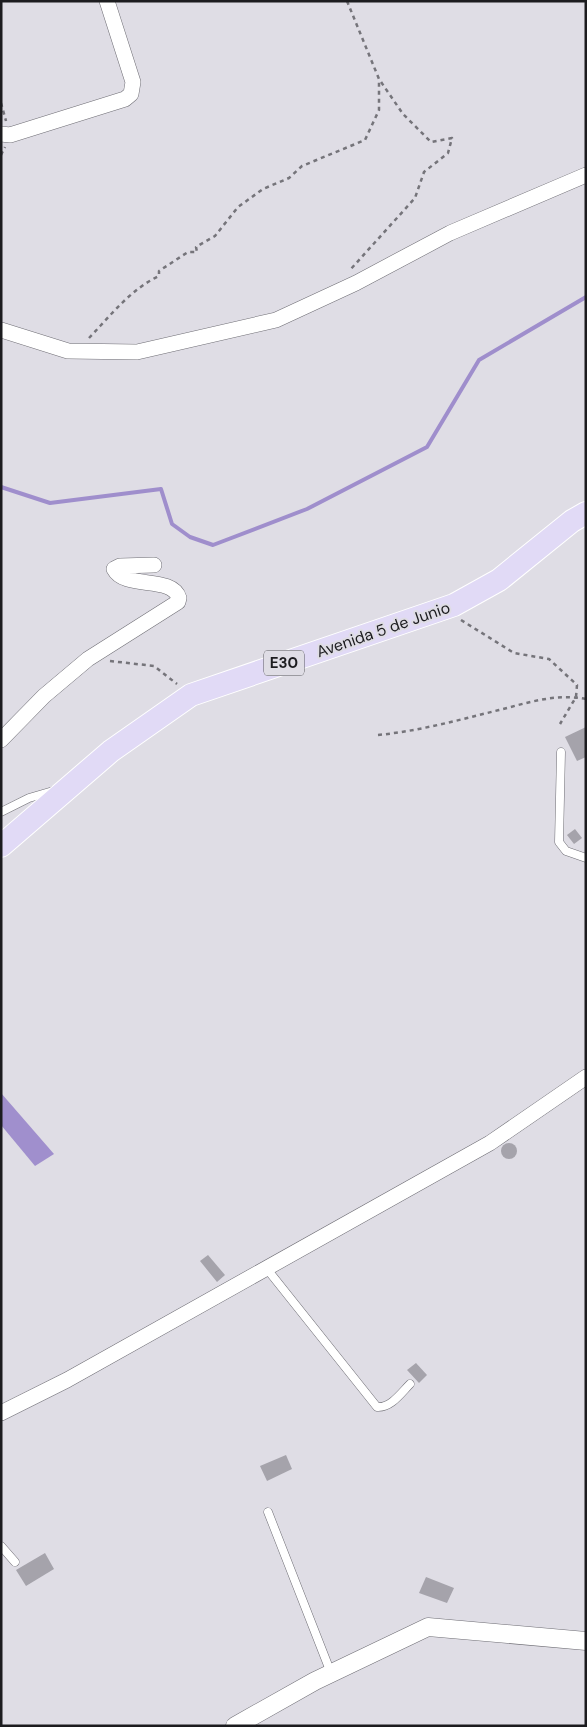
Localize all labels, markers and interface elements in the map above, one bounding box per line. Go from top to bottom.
street label: Avenida 5 de Junio [314,597,453,662]
road number: E30 [264,650,304,676]

